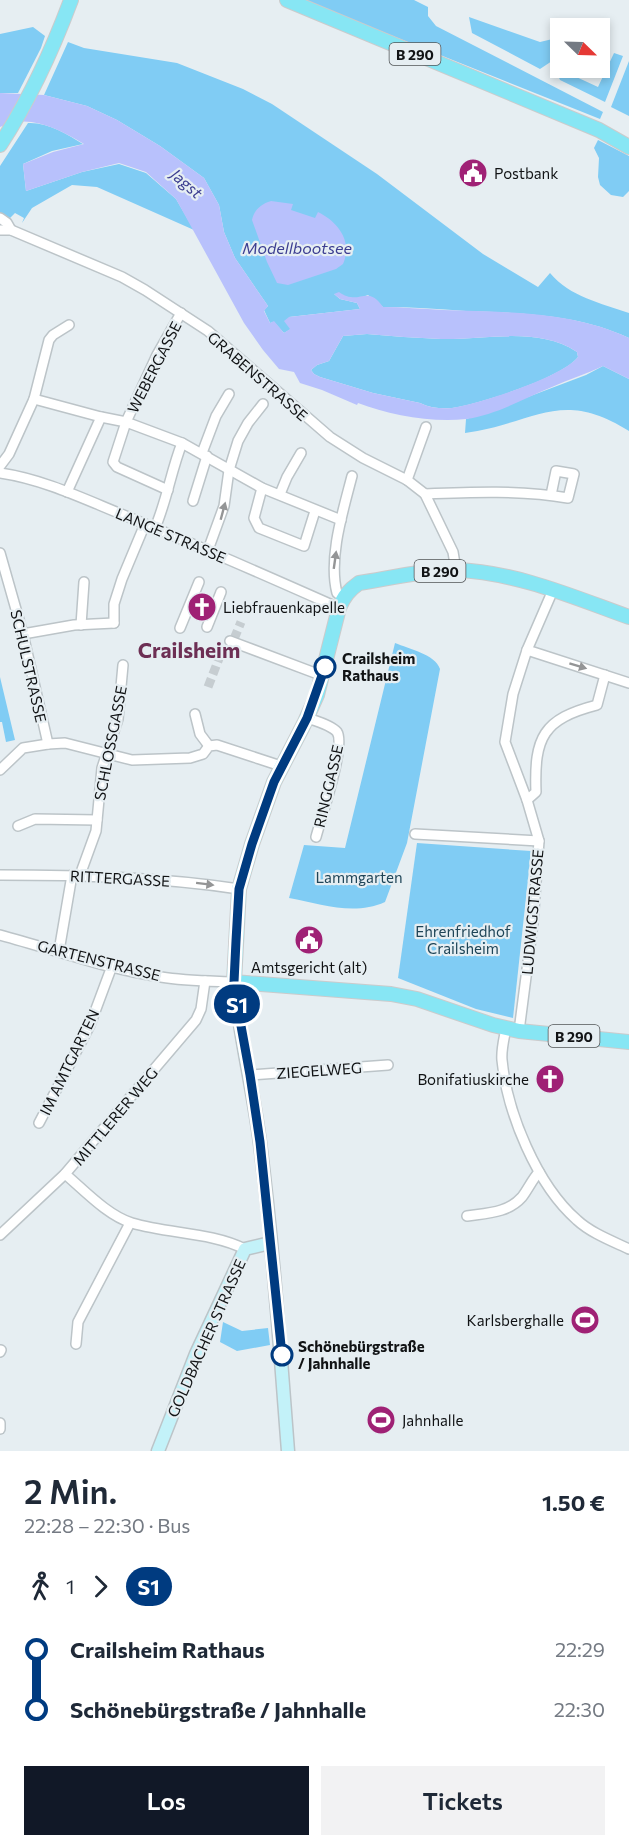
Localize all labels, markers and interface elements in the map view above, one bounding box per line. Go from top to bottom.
north arrow [550,18,610,78]
map controls [550,18,610,78]
road number: B 290 [390,43,440,65]
public building icon: Postbank [457,157,489,189]
water label: Jagst [166,163,207,202]
place label: Postbank [494,164,558,182]
water label: Modellbootsee [242,238,352,257]
street label: WEBERGASSE [123,318,185,416]
street label: GRABENSTRASSE [204,328,312,424]
one-way arrow [218,502,228,520]
street label: LANGE STRASSE [113,504,229,566]
one-way arrow [331,551,340,570]
road number: B 290 [414,560,466,582]
church icon: Liebfrauenkapelle [186,591,218,623]
place label: Liebfrauenkapelle [223,598,345,616]
street label: SCHULSTRASSE [7,608,51,724]
district label: Crailsheim [138,637,240,662]
place label: Crailsheim Rathaus [342,649,415,684]
marker: Crailsheim Rathaus [314,656,336,678]
one-way arrow [570,662,588,671]
street label: SCHLOSSGASSE [90,684,130,802]
street label: RINGGASSE [310,743,346,829]
street label: LUDWIGSTRASSE [518,848,546,975]
street label: RITTERGASSE [70,866,171,890]
park label: Lammgarten [315,868,403,886]
one-way arrow [196,880,215,889]
park label: Ehrenfriedhof Crailsheim [415,922,511,957]
public building icon: Amtsgericht (alt) [293,924,325,956]
street label: GARTENSTRASSE [36,936,162,984]
place label: Amtsgericht (alt) [251,958,367,976]
line badge: S1 [210,984,264,1024]
text: S1 [226,992,248,1017]
street label: IM AMTGARTEN [36,1006,102,1118]
road number: B 290 [548,1025,600,1047]
street label: ZIEGELWEG [276,1058,362,1082]
street label: MITTLERER WEG [69,1063,161,1169]
church icon: Bonifatiuskirche [534,1063,566,1095]
place label: Bonifatiuskirche [417,1070,529,1088]
street label: GOLDBACHER STRASSE [163,1256,249,1420]
sports icon: Karlsberghalle [569,1304,601,1336]
place label: Karlsberghalle [467,1311,564,1329]
place label: Schönebürgstraße / Jahnhalle [298,1337,425,1372]
marker: Schönebürgstraße / Jahnhalle [271,1344,293,1366]
sports icon: Jahnhalle [365,1404,397,1436]
place label: Jahnhalle [402,1411,463,1429]
text: 2 Min. [24,1470,117,1511]
text: 1.50 € [542,1489,605,1516]
text: 22:28 – 22:30 · Bus [24,1513,190,1537]
icon: walk [24,1570,57,1603]
icon: forward [84,1570,117,1603]
text: 1 [66,1574,75,1598]
text: S1 [138,1574,160,1599]
text: Crailsheim Rathaus [70,1636,265,1663]
text: 22:29 [555,1637,605,1661]
text: Schönebürgstraße / Jahnhalle [70,1696,366,1723]
text: 22:30 [554,1697,605,1721]
button: Los [24,1766,309,1835]
button: Tickets [321,1766,605,1835]

